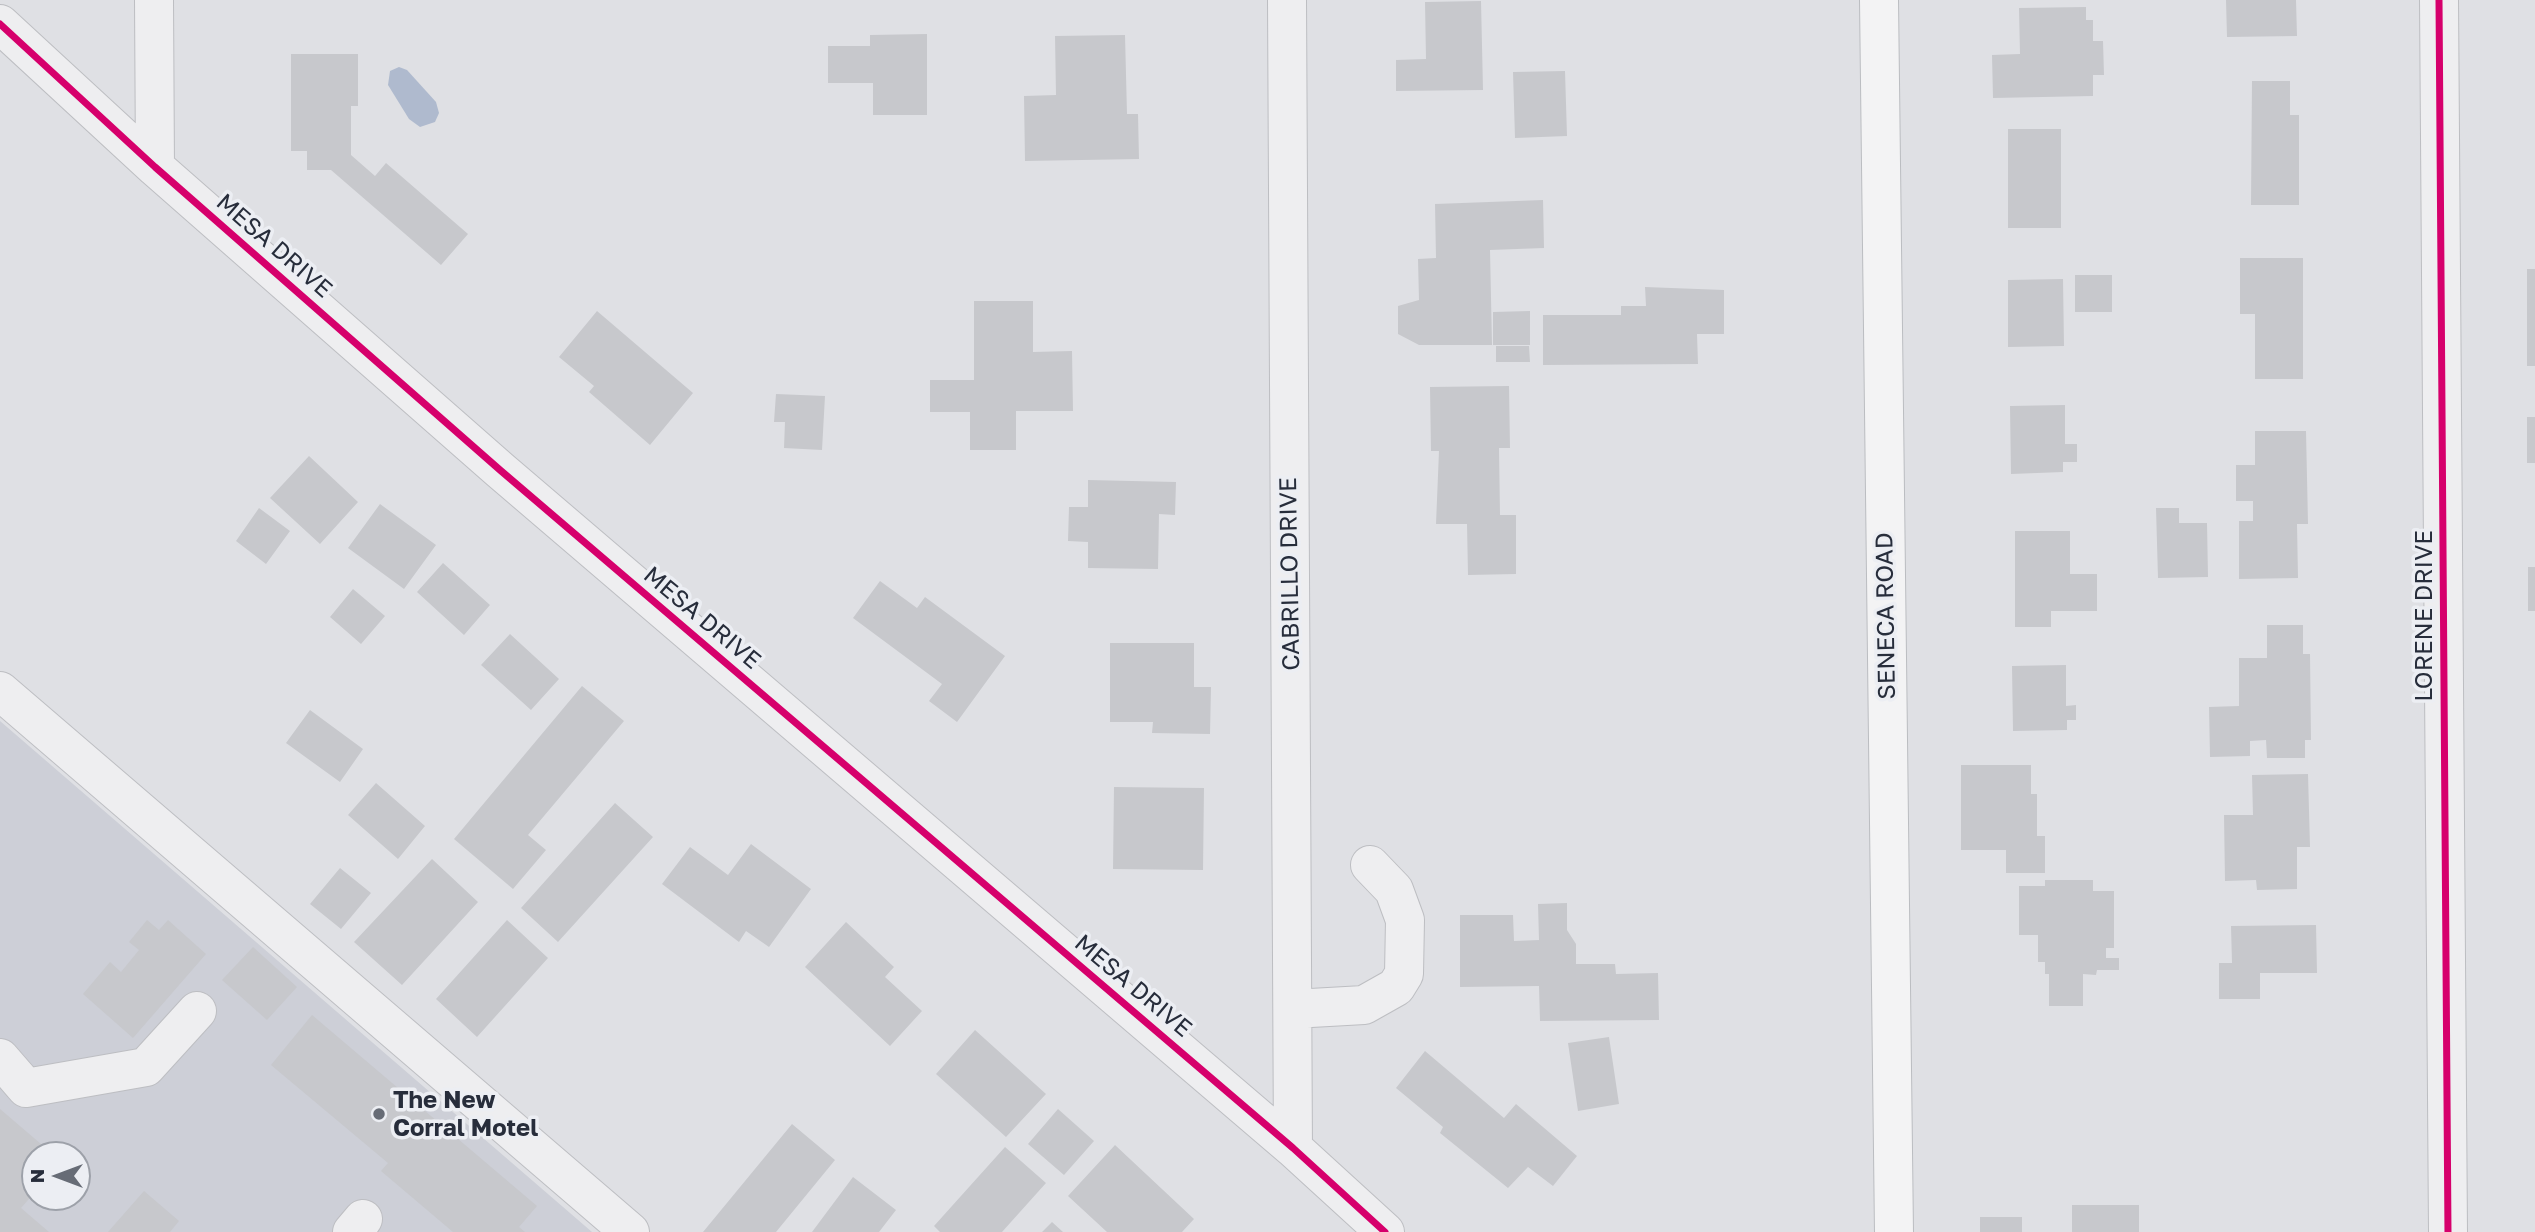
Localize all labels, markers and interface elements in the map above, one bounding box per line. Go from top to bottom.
street label: MESA DRIVE [210,188,338,304]
street label: CABRILLO DRIVE [1274,477,1306,671]
street label: LORENE DRIVE [2410,530,2438,702]
street label: SENECA ROAD [1870,532,1902,700]
street label: MESA DRIVE [638,561,766,675]
street label: MESA DRIVE [1069,929,1197,1043]
place label: The New Corral Motel [393,1086,538,1142]
marker: The New Corral Motel [371,1106,387,1122]
north arrow [21,1141,91,1211]
text: N [25,1169,48,1183]

